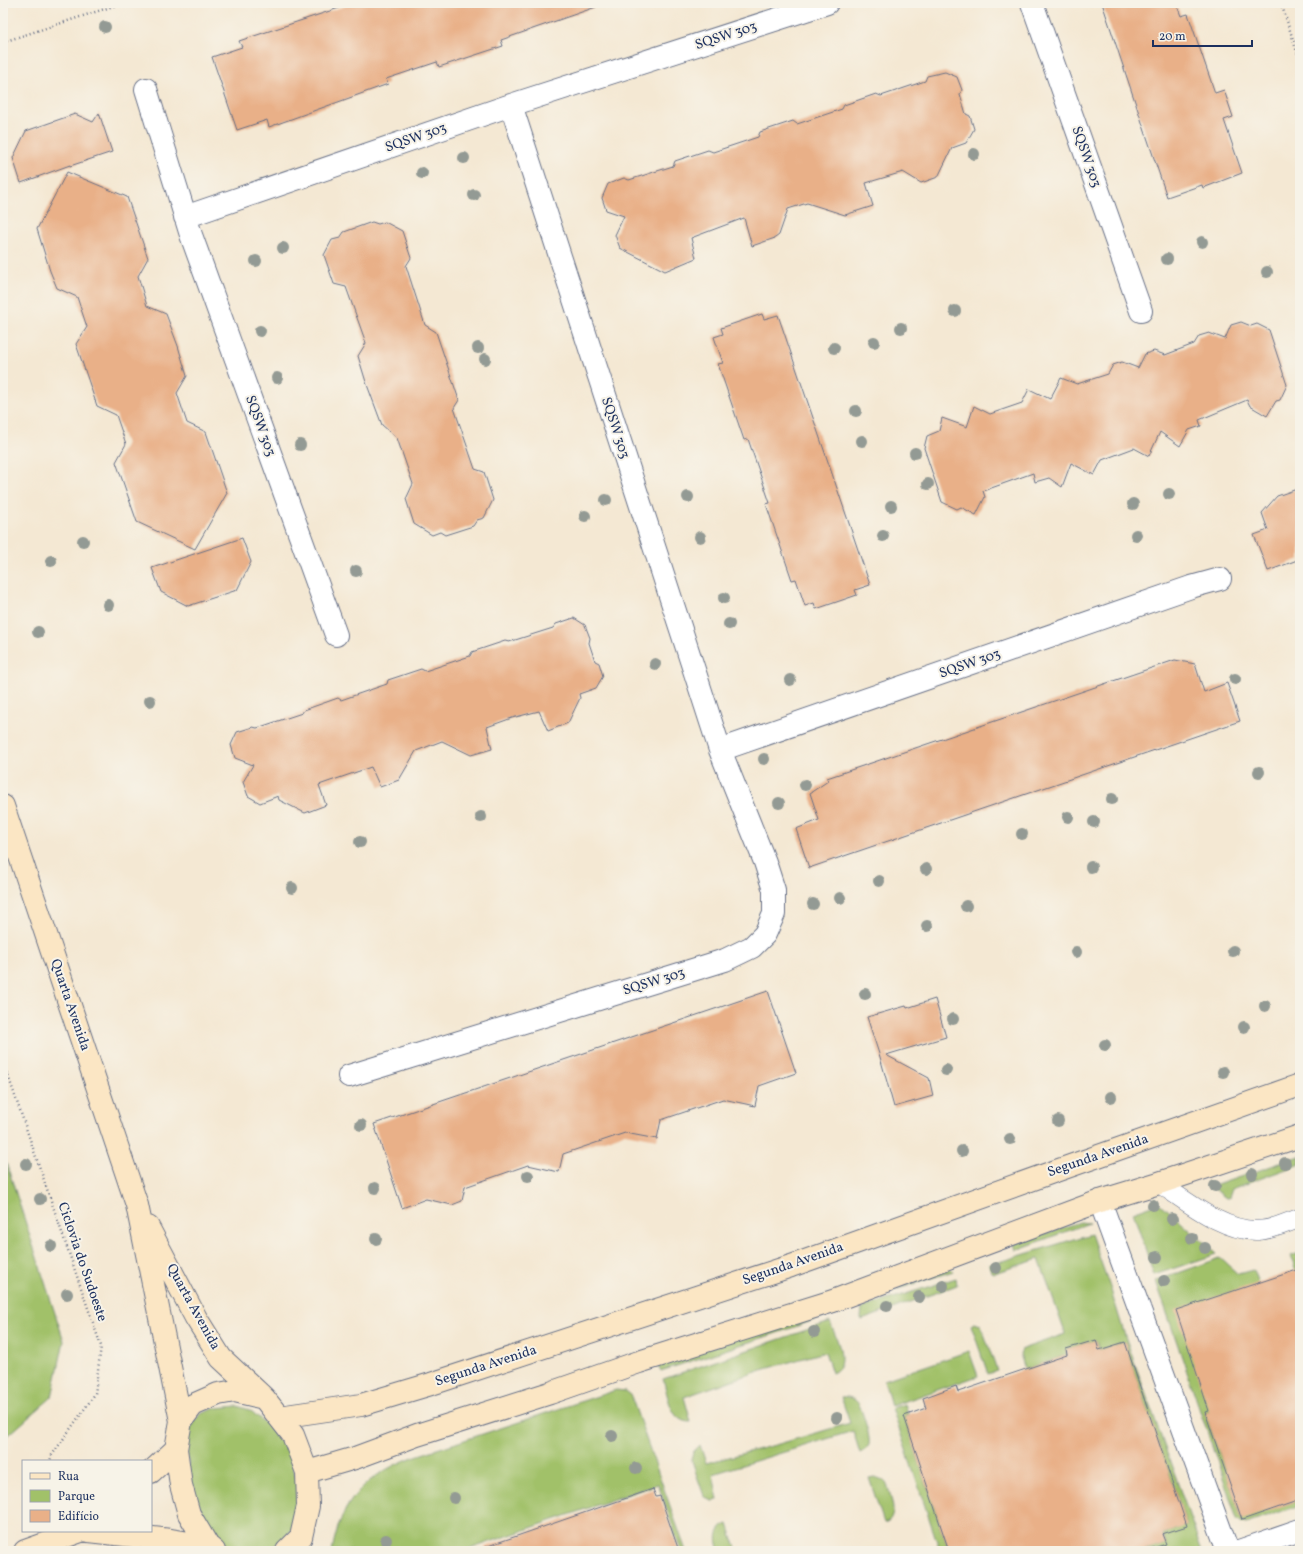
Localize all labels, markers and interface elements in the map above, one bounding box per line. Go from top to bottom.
street label: SQSW 303 [693,17,759,55]
scale bar [1153,22,1252,48]
text: 20 m [1159,29,1186,45]
street label: SQSW 303 [383,119,449,157]
street label: SQSW 303 [1067,124,1105,190]
street label: SQSW 303 [240,393,280,459]
street label: SQSW 303 [596,395,634,461]
street label: SQSW 303 [937,645,1003,683]
street label: Quarta Avenida [45,957,95,1054]
street label: SQSW 303 [621,964,687,1000]
street label: Segunda Avenida [1045,1130,1151,1182]
street label: Ciclovia do Sudoeste [53,1200,111,1325]
street label: Segunda Avenida [740,1238,846,1290]
street label: Quarta Avenida [161,1260,225,1354]
street label: Segunda Avenida [433,1341,539,1391]
legend [22,1460,152,1532]
text: Rua [58,1469,79,1485]
text: Parque [58,1489,95,1505]
text: Edifício [58,1509,99,1525]

